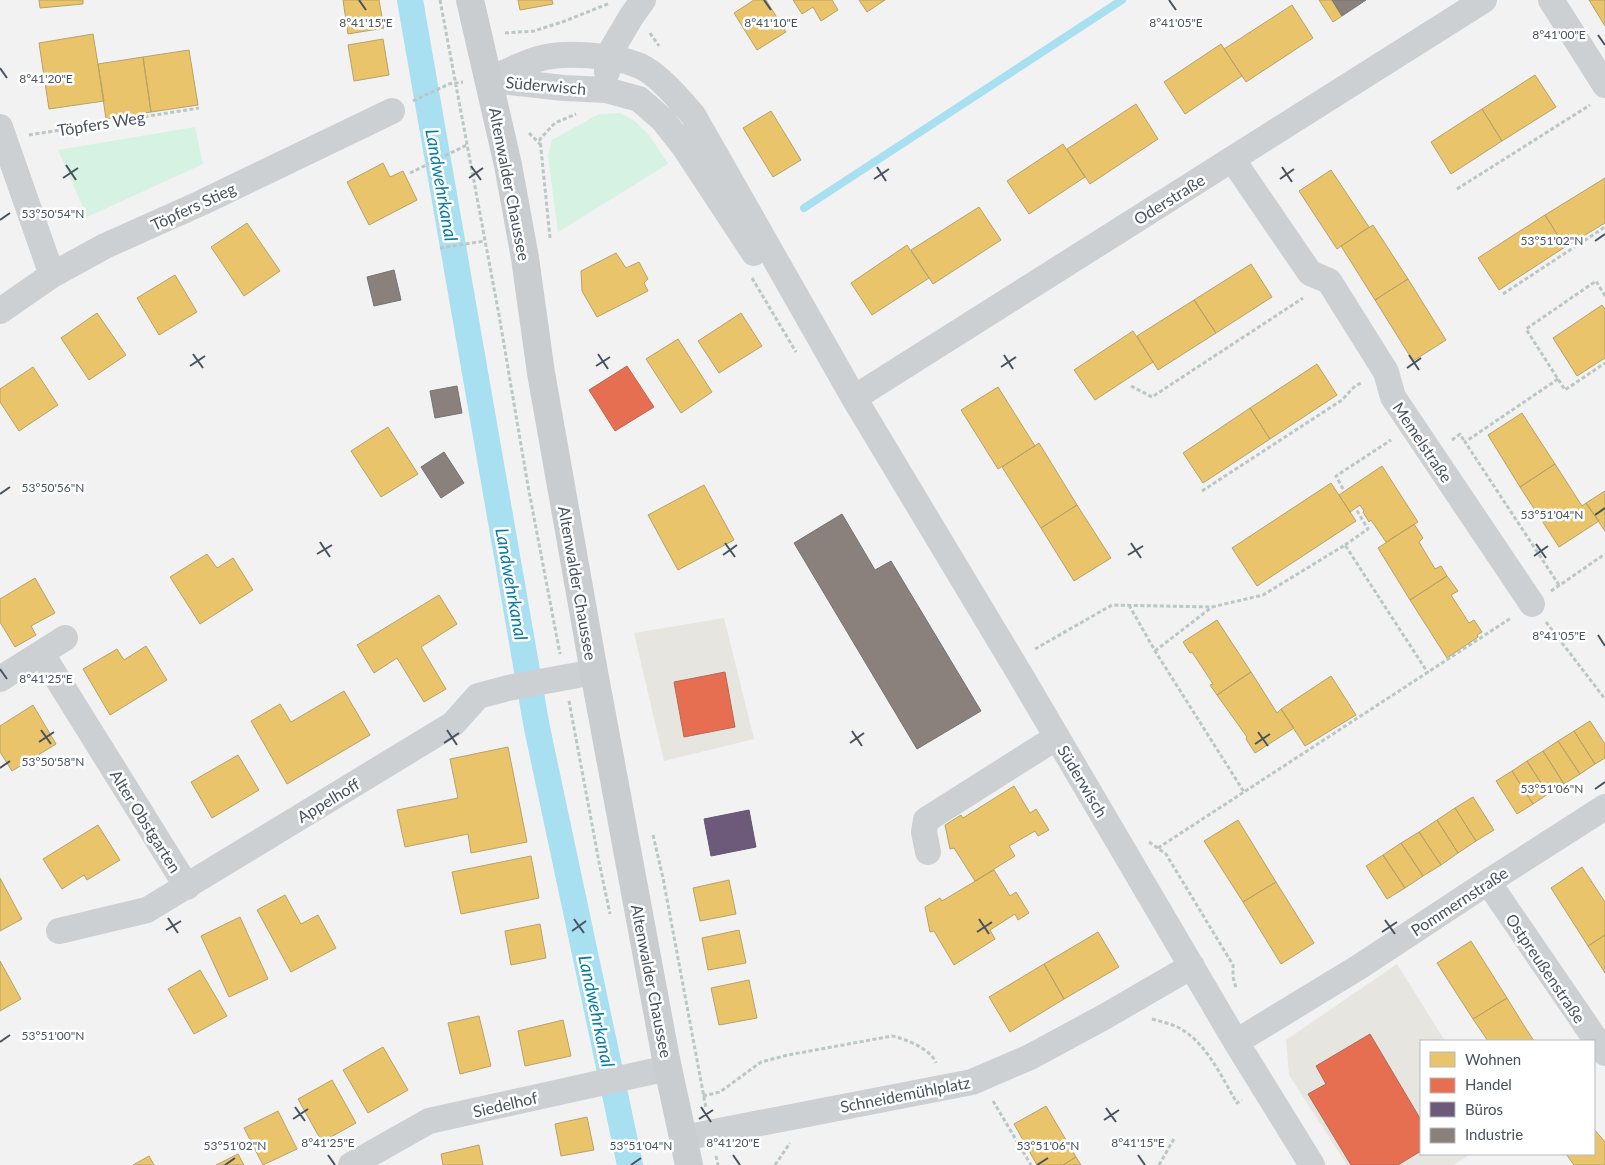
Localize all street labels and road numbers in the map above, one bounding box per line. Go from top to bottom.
street label: Süderwisch [505,72,587,98]
street label: Altenwalder Chaussee [486,106,534,262]
street label: Töpfers Weg [56,107,146,139]
street label: Oderstraße [1130,170,1208,228]
street label: Töpfers Stieg [148,178,238,234]
street label: Memelstraße [1389,398,1457,486]
street label: Altenwalder Chaussee [555,505,601,661]
street label: Süderwisch [1054,742,1112,820]
street label: Alter Obstgarten [107,766,185,876]
street label: Appelhoff [293,774,363,826]
street label: Pommernstraße [1407,863,1511,939]
street label: Altenwalder Chaussee [628,903,676,1059]
street label: Ostpreußenstraße [1502,910,1590,1026]
street label: Schneidemühlplatz [838,1072,972,1116]
street label: Siedelhof [471,1087,539,1121]

